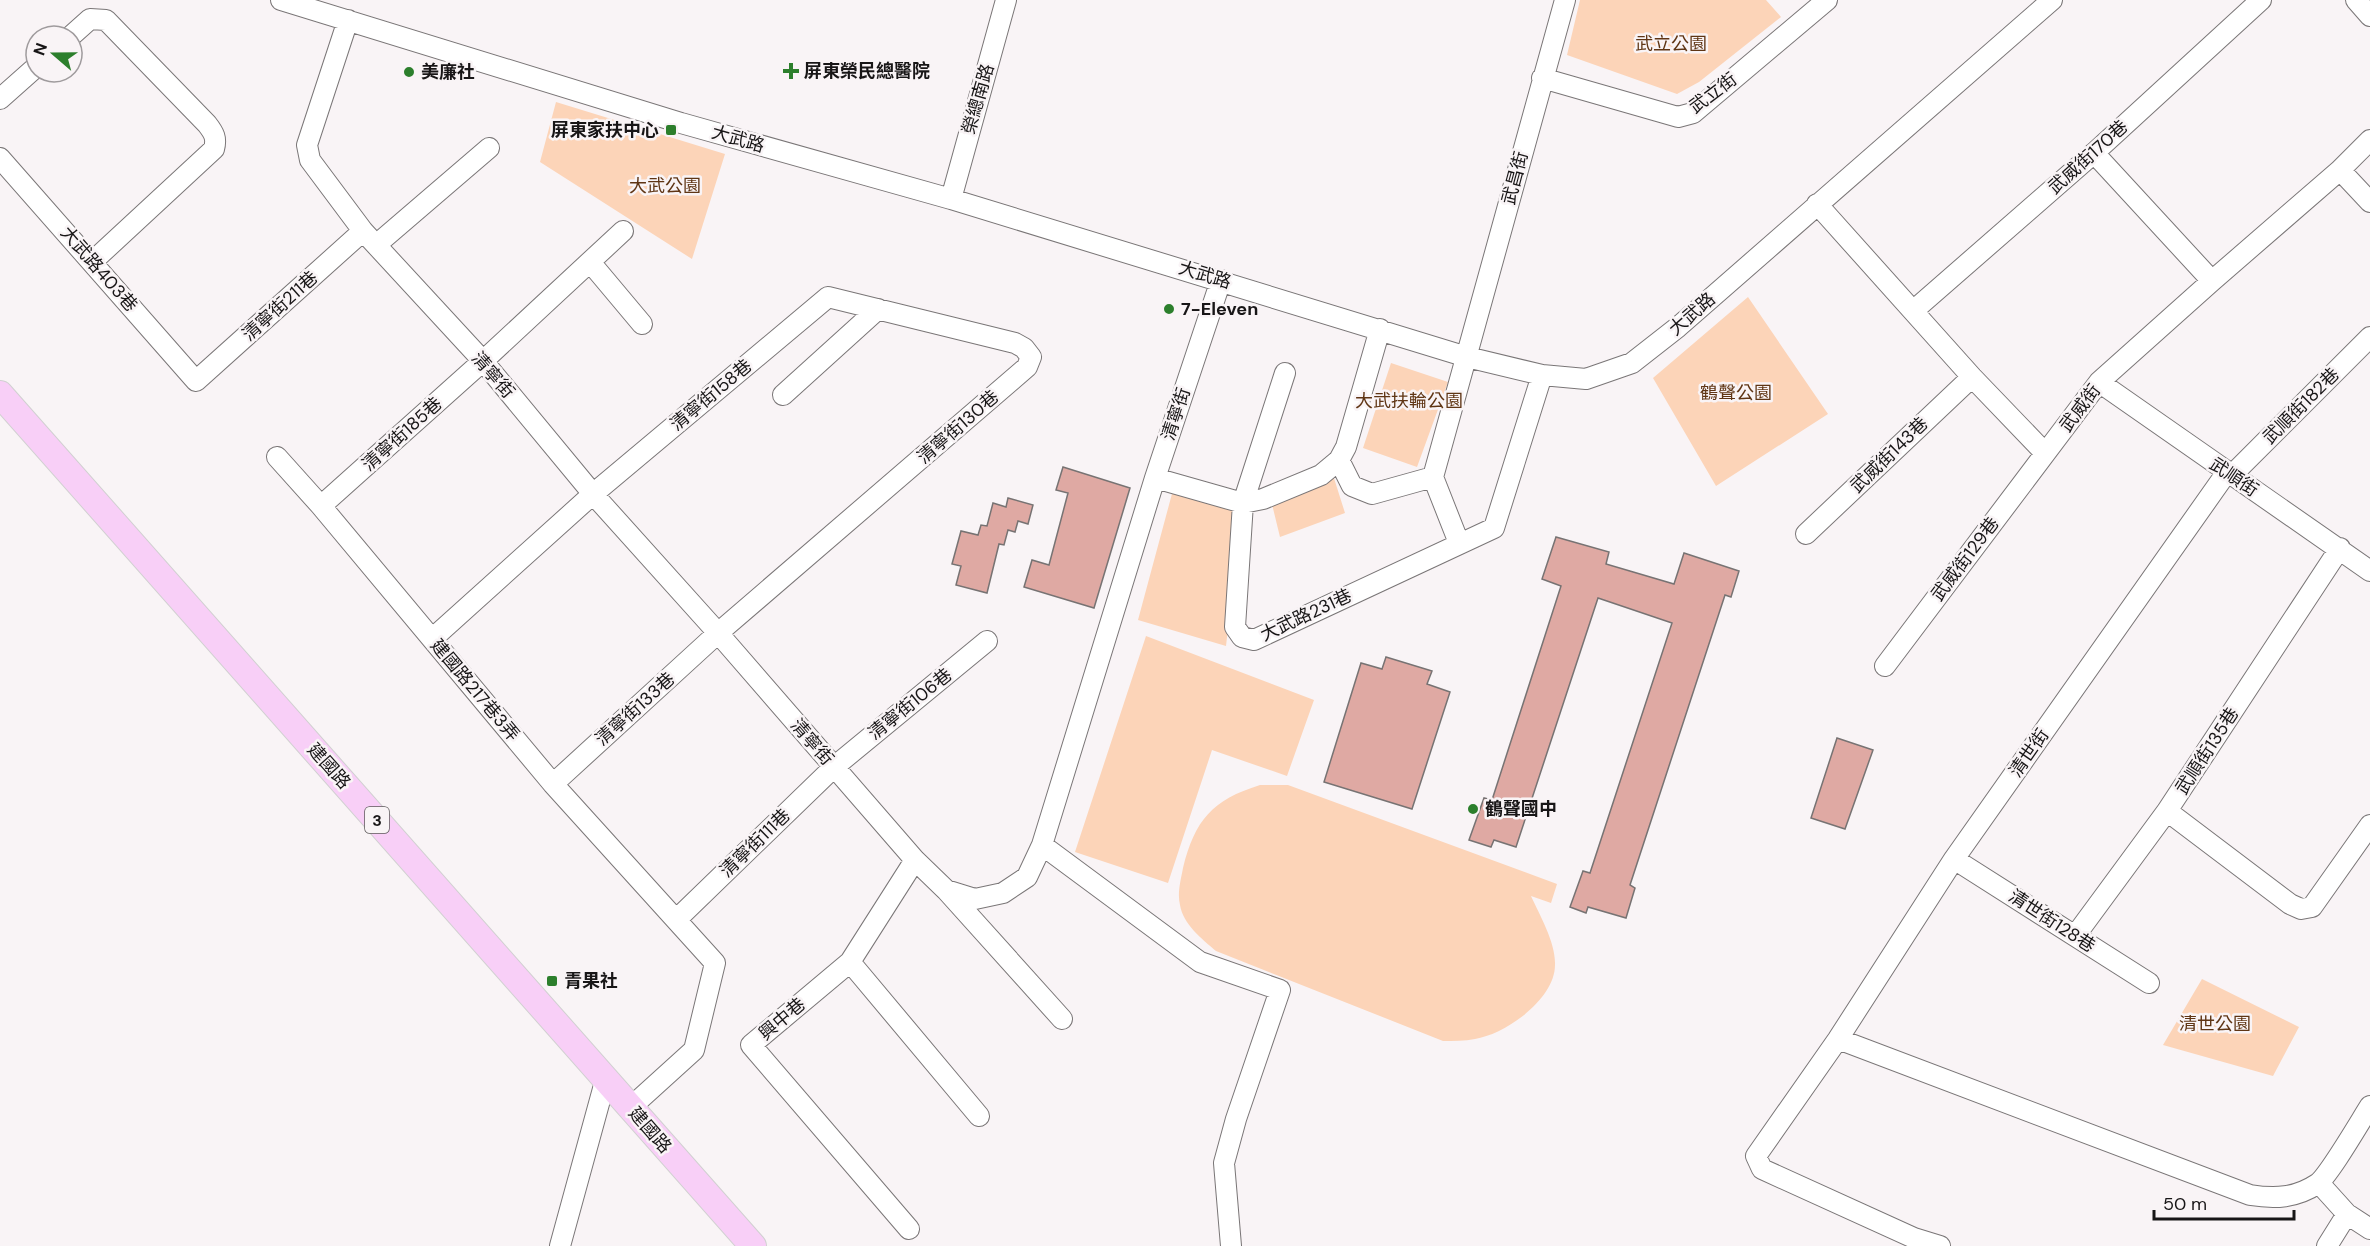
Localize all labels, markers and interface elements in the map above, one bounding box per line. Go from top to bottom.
north arrow [24,24,84,84]
park label: 武立公園 [1635,32,1707,56]
text: N [29,40,52,58]
place label: 屏東榮民總醫院 [804,59,930,83]
place label: 美廉社 [421,60,475,84]
street label: 榮總南路 [957,61,999,137]
marker: 屏東榮民總醫院 [782,62,800,80]
marker: 美廉社 [402,65,416,79]
street label: 武立街 [1684,67,1742,119]
street label: 武威街170巷 [2043,115,2133,199]
place label: 屏東家扶中心 [551,118,659,142]
street label: 大武路 [709,120,767,158]
marker: 屏東家扶中心 [664,123,678,137]
street label: 武昌街 [1496,149,1534,207]
park label: 大武公園 [629,174,701,198]
street label: 大武路403巷 [55,221,143,317]
street label: 大武路 [1176,256,1234,294]
street label: 清寧街211巷 [237,266,323,346]
street label: 大武路 [1664,287,1720,341]
place label: 7-Eleven [1181,297,1258,321]
marker: 7-Eleven [1162,302,1176,316]
street label: 清寧街 [466,347,520,403]
street label: 清寧街158巷 [665,354,757,436]
street label: 武順街182巷 [2258,363,2344,449]
street label: 武威街 [2054,379,2106,437]
park label: 鶴聲公園 [1700,381,1772,405]
street label: 清寧街130巷 [912,385,1004,469]
street label: 清寧街 [1156,385,1196,443]
park label: 大武扶輪公園 [1355,389,1463,413]
street label: 清寧街185巷 [357,392,447,476]
street label: 武威街143巷 [1845,412,1933,498]
street label: 武順街 [2205,452,2263,502]
street label: 武威街129巷 [1926,512,2004,606]
street label: 大武路231巷 [1256,583,1356,647]
street label: 建國路217巷3弄 [425,634,525,746]
street label: 清寧街106巷 [863,663,957,745]
street label: 清寧街133巷 [590,667,680,751]
street label: 武順街135巷 [2170,703,2244,799]
street label: 清寧街 [785,714,839,770]
street label: 清世街 [2004,724,2054,782]
street label: 建國路 [302,738,356,794]
place label: 鶴聲國中 [1485,797,1557,821]
marker: 鶴聲國中 [1466,802,1480,816]
street label: 清寧街111巷 [715,804,795,882]
road number: 3 [365,807,389,833]
street label: 清世街128巷 [2004,884,2100,958]
place label: 青果社 [564,969,618,993]
marker: 青果社 [545,974,559,988]
street label: 興中巷 [754,992,810,1046]
park label: 清世公園 [2179,1012,2251,1036]
street label: 建國路 [623,1102,677,1158]
scale bar [2154,1183,2294,1221]
text: 50 m [2163,1192,2207,1216]

